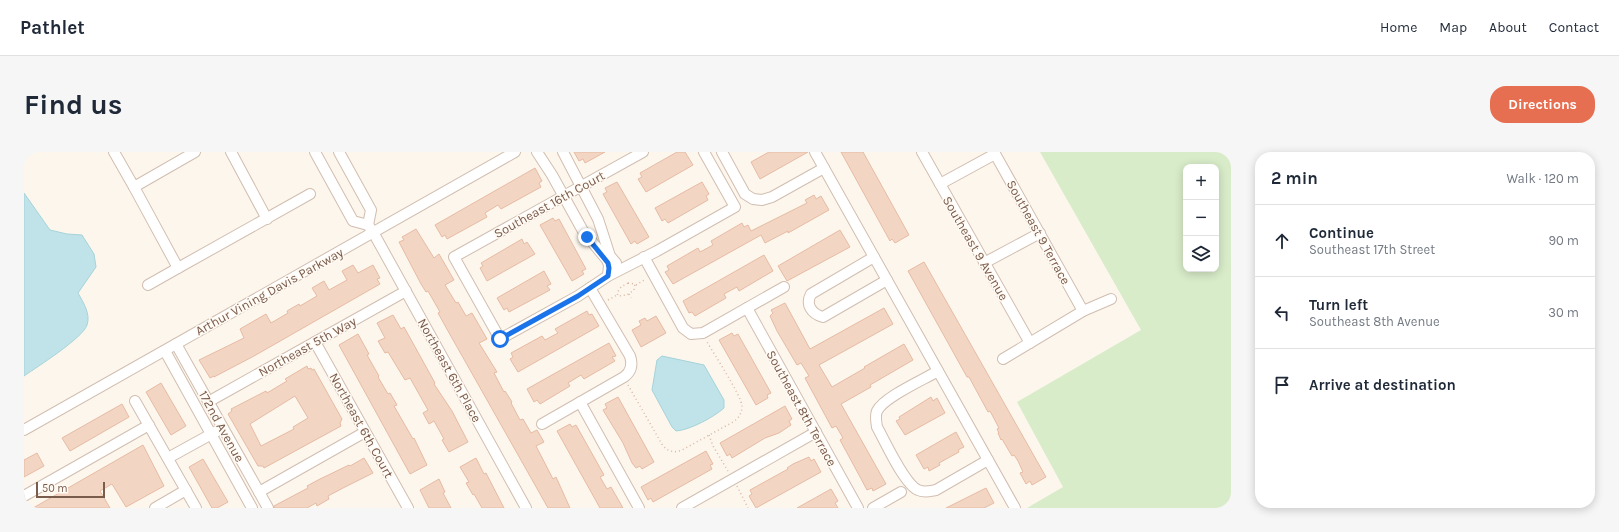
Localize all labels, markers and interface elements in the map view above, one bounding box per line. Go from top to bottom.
text: Pathlet [20,17,85,39]
text: Home [1380,19,1417,36]
text: Map [1439,19,1467,36]
text: About [1489,19,1527,36]
text: Contact [1549,19,1599,36]
button: Directions [1490,86,1595,123]
text: Find us [24,88,123,121]
map controls [1183,164,1219,272]
button: + [1183,164,1219,200]
street label: Southeast 16th Court [491,168,607,241]
text: 2 min [1271,168,1318,188]
text: Walk · 120 m [1506,171,1579,186]
street label: Southeast 9 Terrace [1004,177,1074,287]
street label: Southeast 9 Avenue [940,194,1012,303]
button: − [1183,200,1219,236]
text: Continue [1309,224,1374,242]
route end [578,228,596,246]
icon: ahead [1271,230,1293,252]
text: 90 m [1548,233,1579,248]
button: layers [1183,236,1219,272]
text: Southeast 17th Street [1309,242,1435,257]
street label: Arthur Vining Davis Parkway [193,244,346,338]
text: Turn left [1309,296,1368,314]
icon: left [1271,302,1293,324]
text: 30 m [1548,305,1579,320]
street label: Northeast 5th Way [256,313,359,380]
text: Southeast 8th Avenue [1309,314,1440,329]
street label: Northeast 6th Place [415,316,485,425]
route start [491,330,509,348]
street label: Southeast 8th Terrace [763,348,840,469]
street label: Northeast 6th Court [326,370,397,481]
icon: arrive [1271,374,1293,396]
text: Arrive at destination [1309,376,1456,394]
street label: 172nd Avenue [196,388,248,465]
scale bar [36,480,105,499]
text: 50 m [42,482,68,495]

